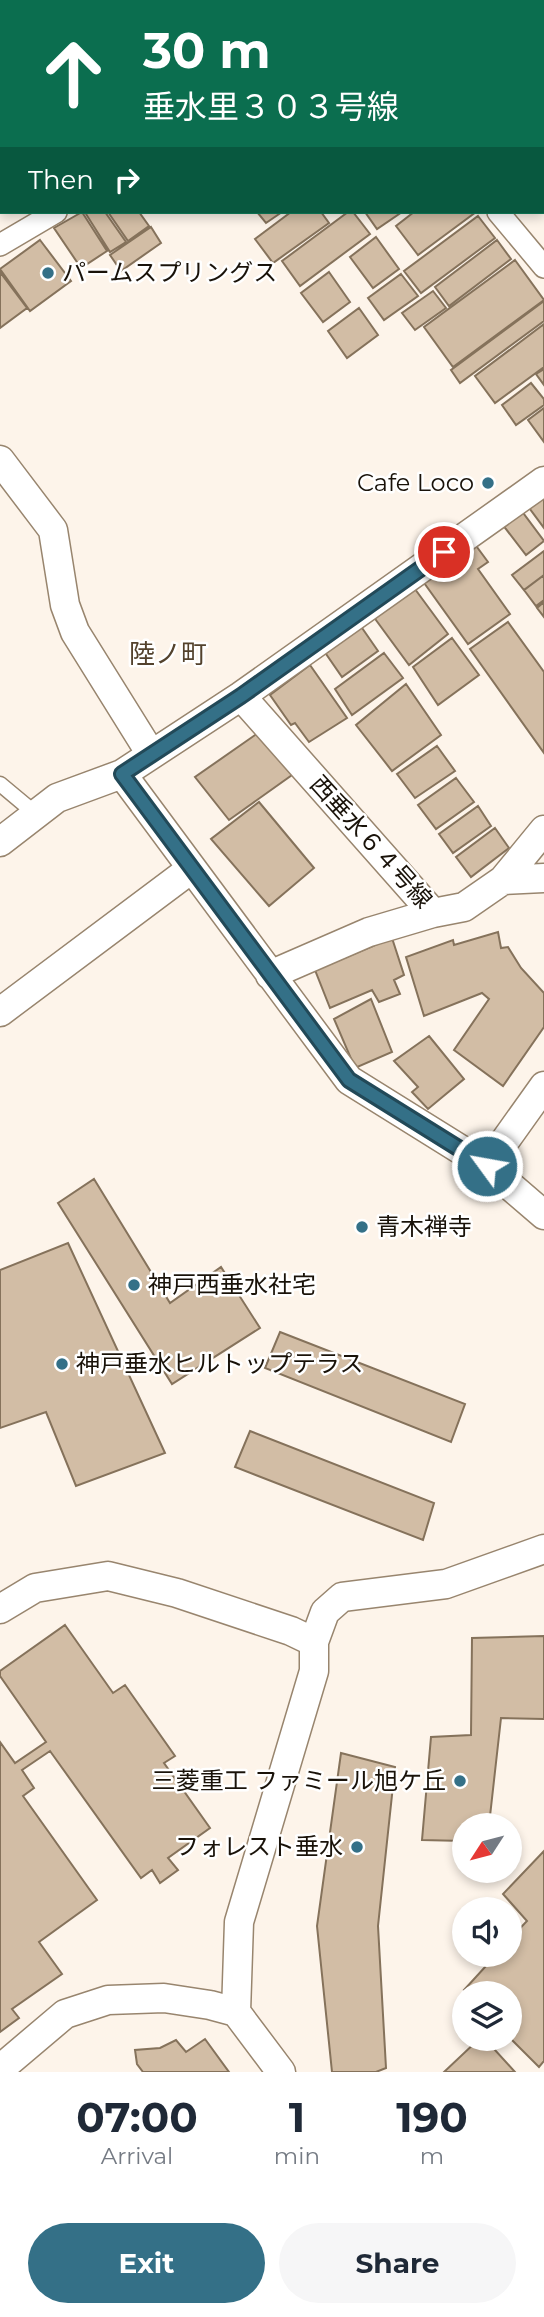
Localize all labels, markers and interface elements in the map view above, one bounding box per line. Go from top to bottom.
text: 30 m [143,21,271,80]
icon: ahead [28,28,119,119]
text: 垂水里３０３号線 [143,87,399,126]
icon: right [108,161,146,199]
text: Then [28,164,94,196]
place label: パームスプリングス [62,258,277,287]
marker: パームスプリングス [40,265,56,281]
place label: Cafe Loco [357,468,474,497]
marker: Cafe Loco [480,475,496,491]
pin [414,522,474,582]
icon: arrive [425,533,463,571]
district label: 陸ノ町 [129,638,207,670]
street label: 西垂水６４号線 [304,770,438,914]
position arrow [450,1129,524,1203]
place label: 青木禅寺 [376,1212,472,1241]
marker: 青木禅寺 [354,1219,370,1235]
place label: 神戸西垂水社宅 [148,1270,316,1299]
marker: 神戸西垂水社宅 [126,1277,142,1293]
place label: 神戸垂水ヒルトップテラス [76,1349,364,1378]
marker: 神戸垂水ヒルトップテラス [54,1356,70,1372]
place label: 三菱重工 ファミール旭ケ丘 [152,1766,446,1795]
marker: 三菱重工 ファミール旭ケ丘 [452,1773,468,1789]
north arrow [452,1813,522,1883]
map controls [452,1813,522,2051]
place label: フォレスト垂水 [175,1832,343,1861]
marker: フォレスト垂水 [349,1839,365,1855]
button: sound [452,1897,522,1967]
button: layers [452,1981,522,2051]
text: 07:00 [76,2091,198,2143]
text: 1 [289,2091,305,2143]
text: 190 [396,2091,468,2143]
text: Arrival [101,2142,173,2170]
text: min [274,2142,320,2170]
text: m [420,2142,444,2170]
button: Exit [28,2223,265,2303]
button: Share [279,2223,516,2303]

